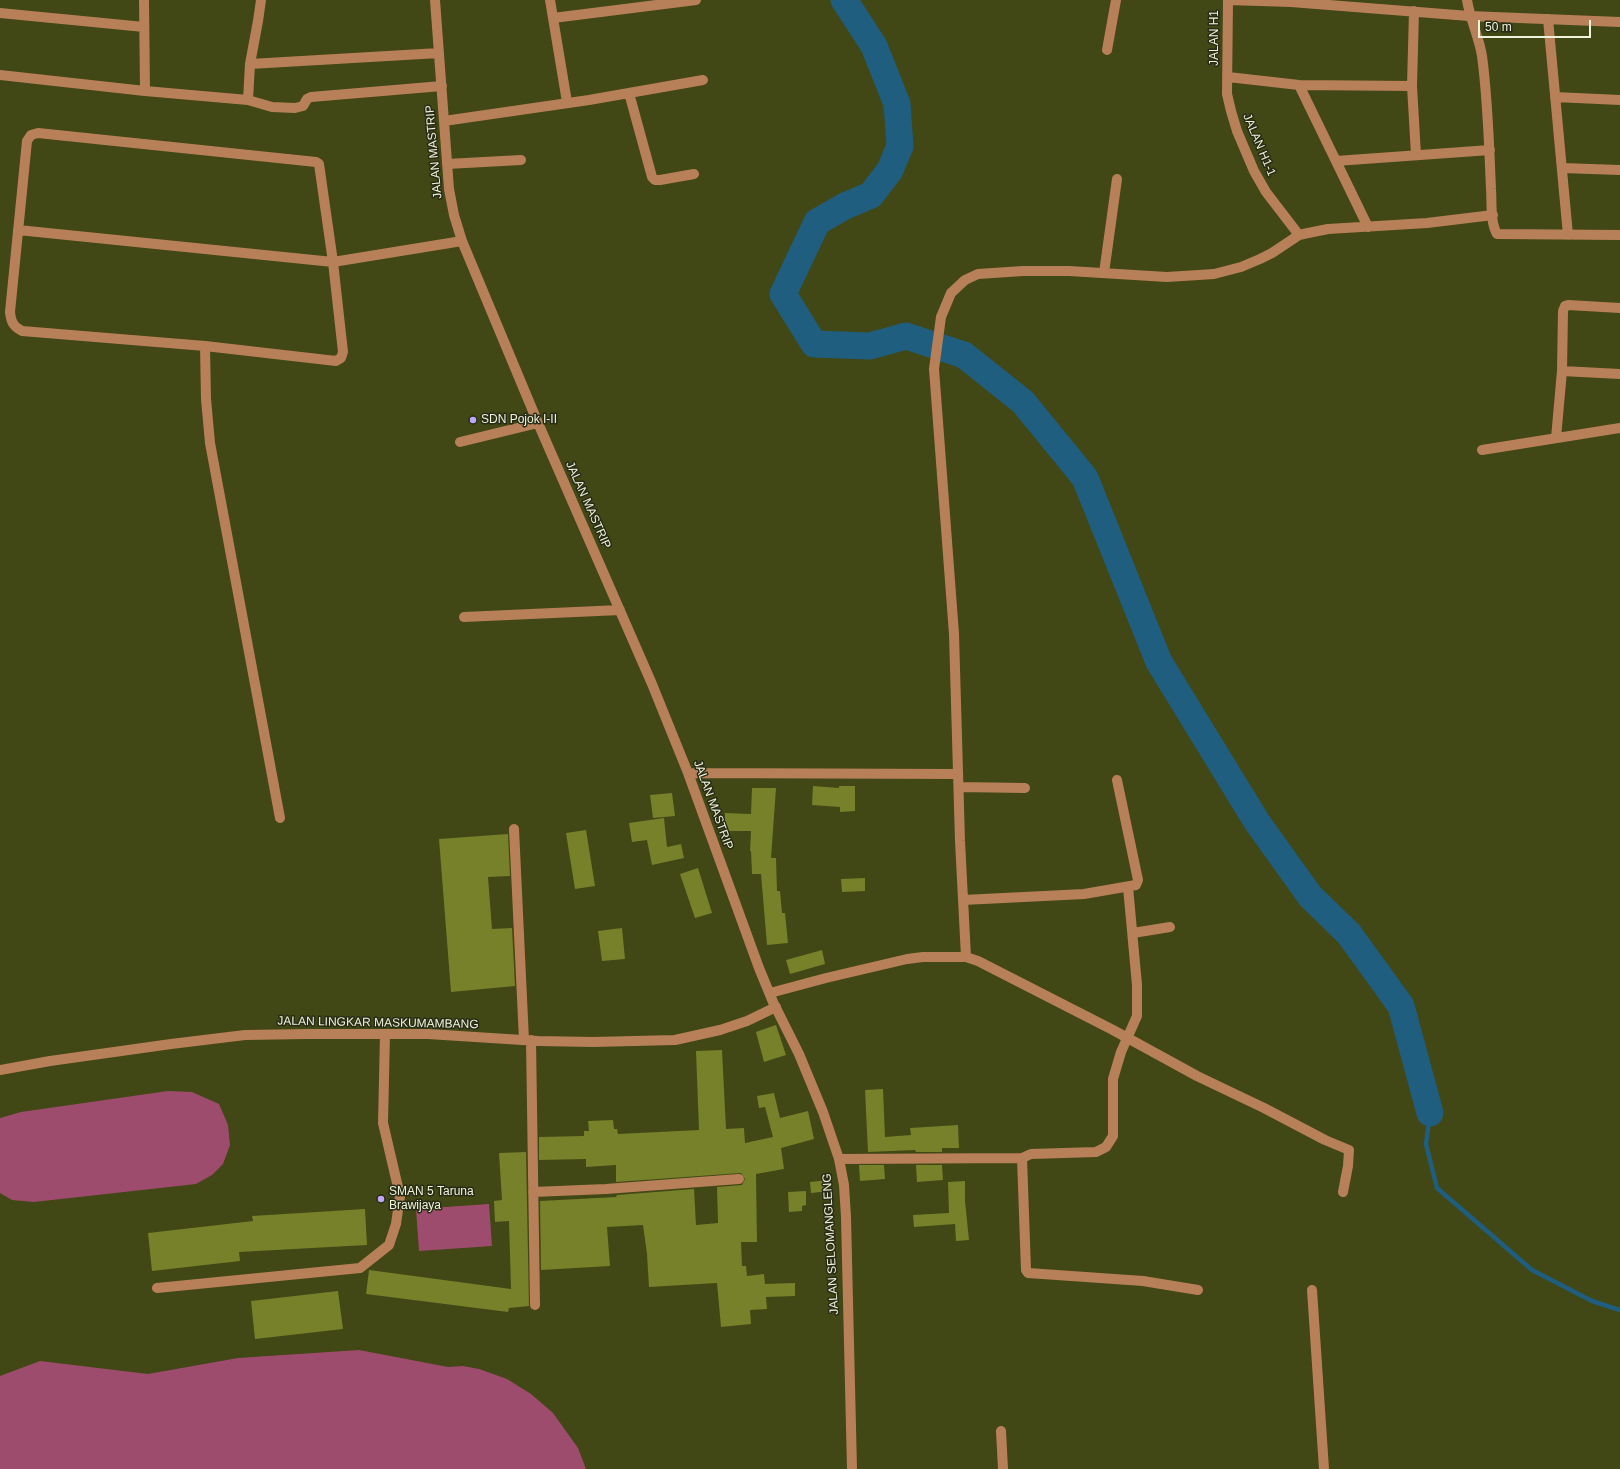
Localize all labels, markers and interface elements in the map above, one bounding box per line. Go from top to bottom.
street label: JALAN H1 [1208,10,1222,66]
scale bar [1480,12,1593,38]
text: 50 m [1485,20,1512,34]
street label: JALAN MASTRIP [423,105,445,199]
street label: JALAN H1-1 [1239,111,1279,179]
place label: SDN Pojok I-II [481,413,557,427]
marker: SDN Pojok I-II [468,415,478,425]
street label: JALAN MASTRIP [562,459,614,551]
street label: JALAN MASTRIP [690,758,736,852]
street label: JALAN LINGKAR MASKUMAMBANG [277,1014,479,1032]
street label: JALAN SELOMANGLENG [820,1173,842,1315]
place label: SMAN 5 Taruna Brawijaya [389,1185,474,1213]
marker: SMAN 5 Taruna Brawijaya [376,1194,386,1204]

